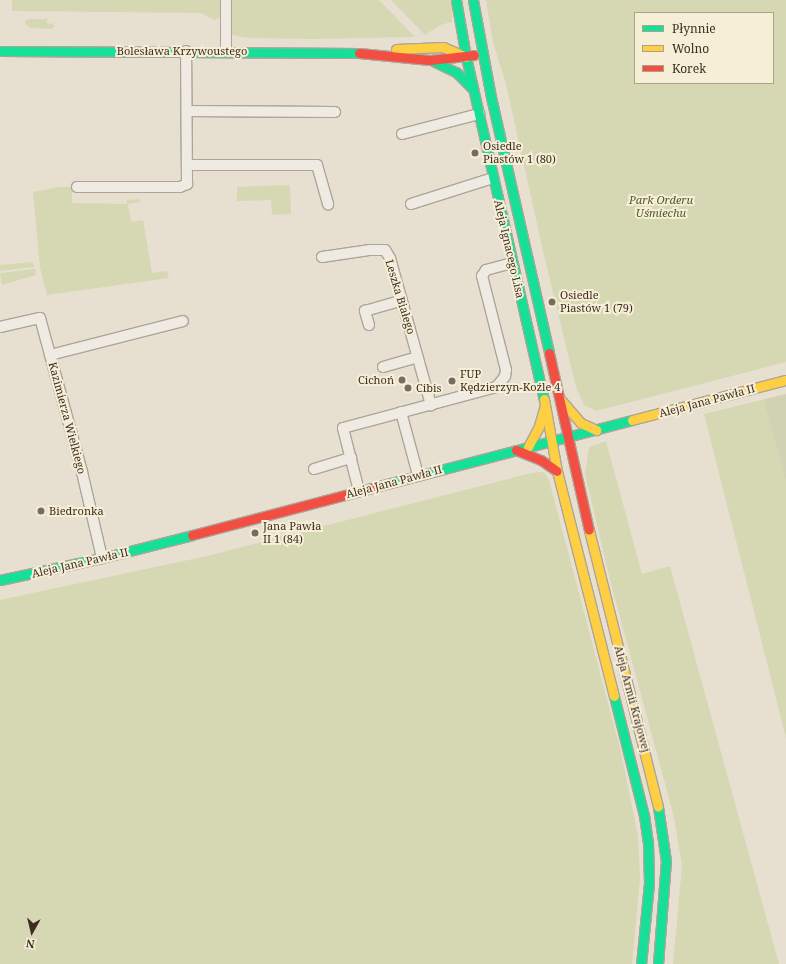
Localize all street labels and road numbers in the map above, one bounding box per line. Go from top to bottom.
street label: Bolesława Krzywoustego [117,44,247,58]
street label: Aleja Ignacego Lisa [491,199,527,299]
street label: Leszka Białego [382,258,418,336]
street label: Kazimierza Wielkiego [46,361,88,475]
street label: Aleja Jana Pawła II [658,382,756,420]
street label: Aleja Jana Pawła II [345,463,443,501]
street label: Aleja Jana Pawła II [30,545,130,581]
street label: Aleja Armii Krajowej [611,644,653,754]

